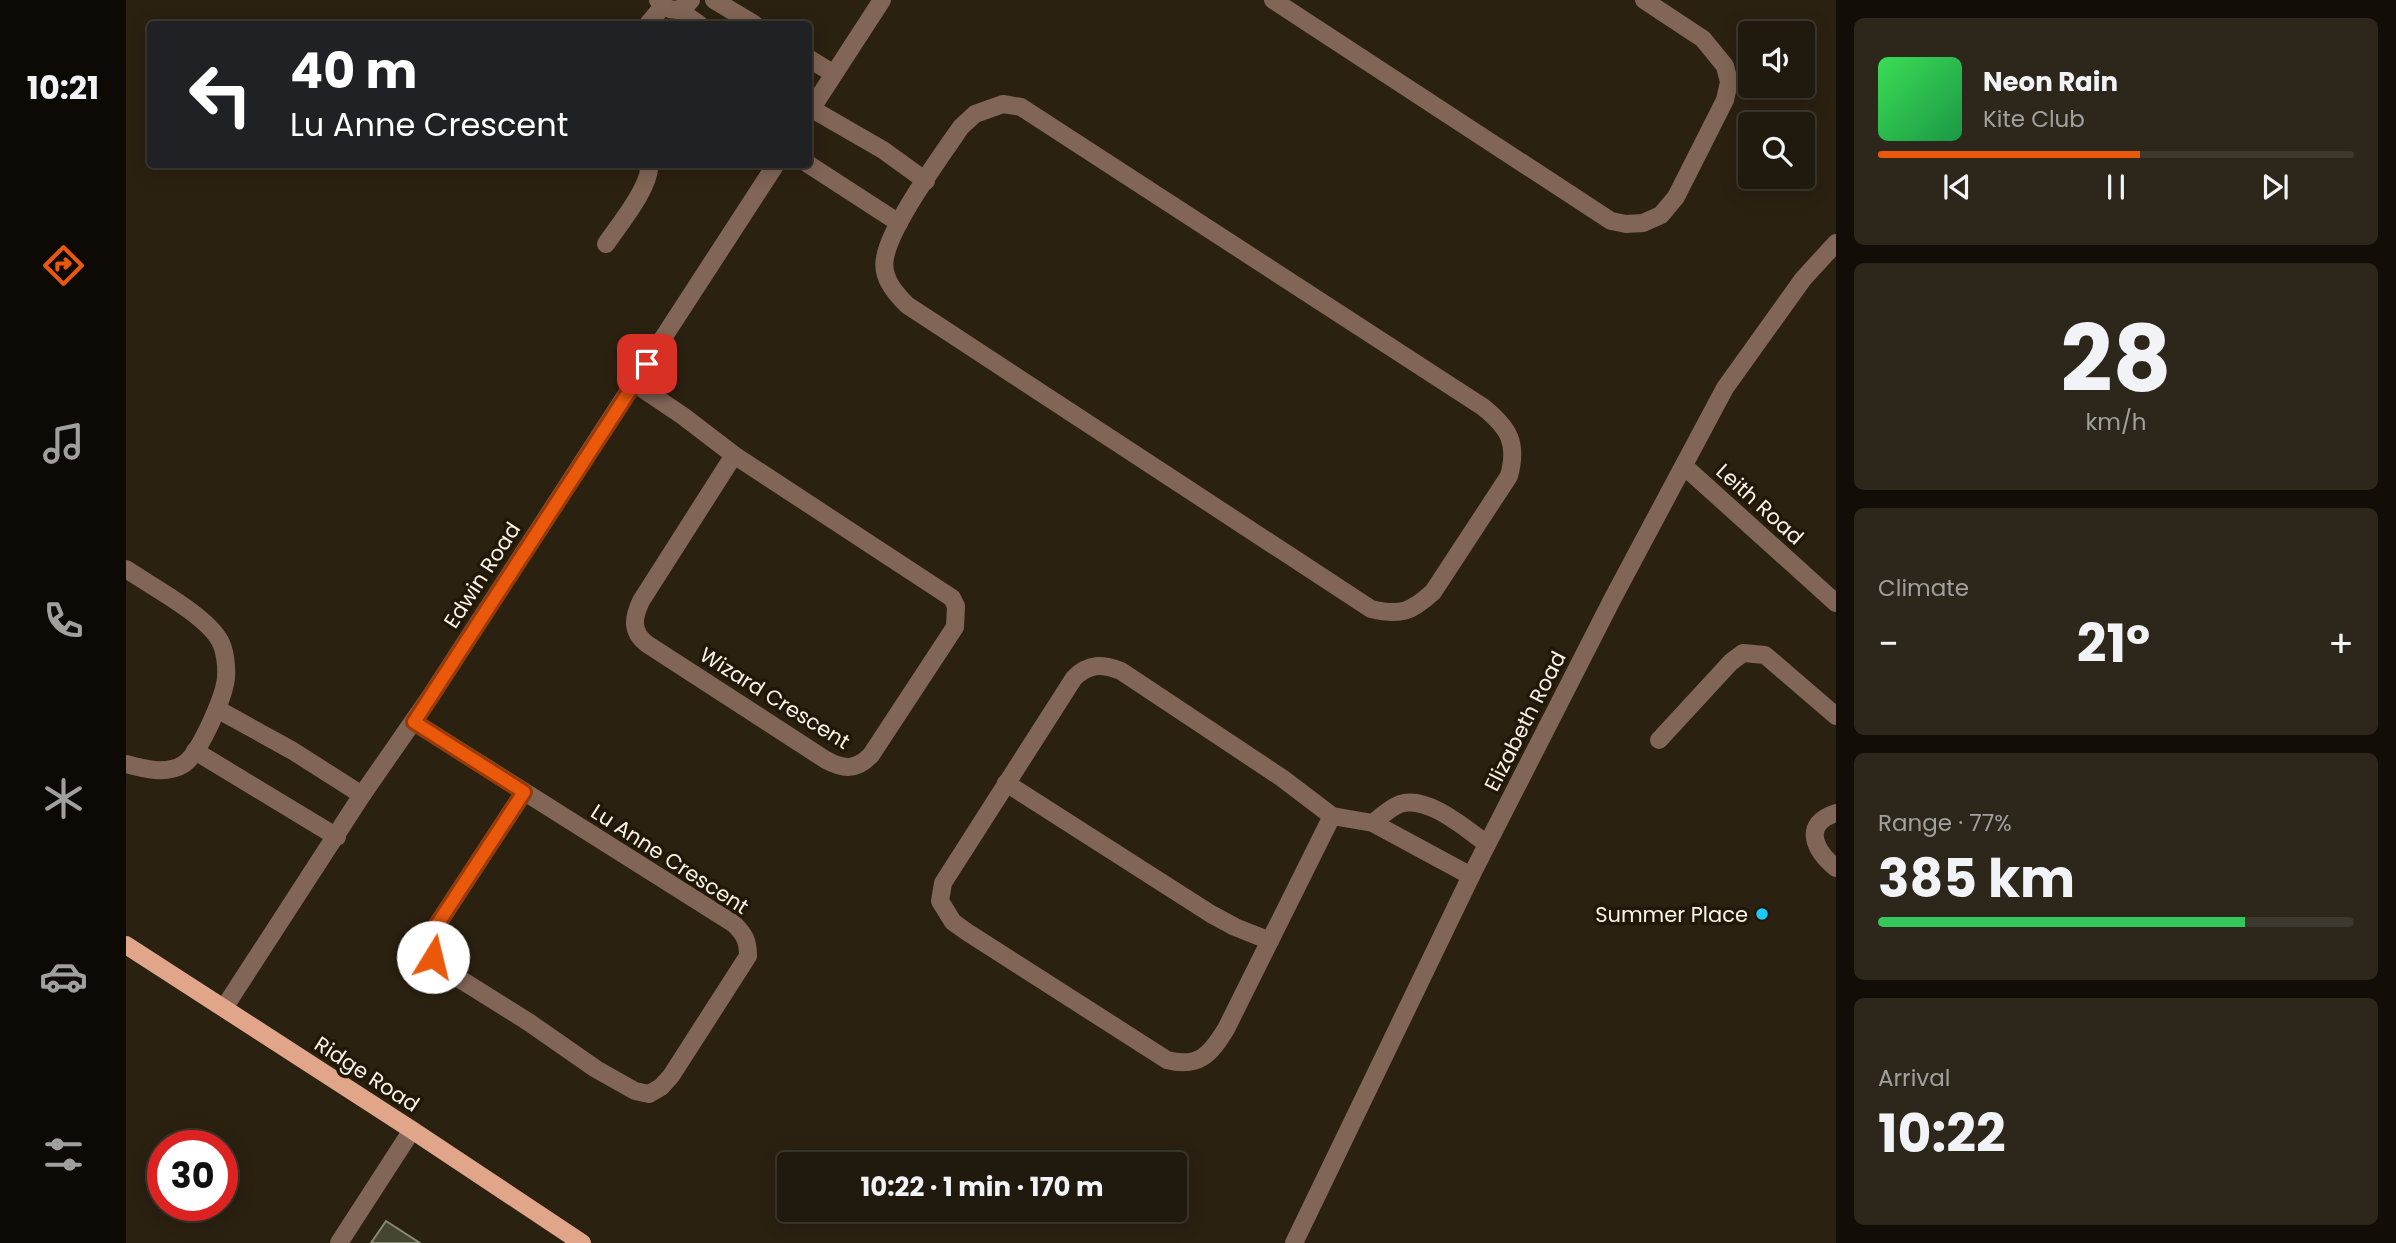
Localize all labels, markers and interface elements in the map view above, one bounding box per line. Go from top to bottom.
map controls [1738,21,1815,189]
button: sound [1738,21,1815,98]
text: 40 m [290,37,417,105]
icon: left [175,49,266,140]
text: Neon Rain [1983,64,2118,100]
text: 10:21 [27,65,99,110]
text: Lu Anne Crescent [290,102,568,147]
text: Kite Club [1983,103,2085,135]
button: search [1738,112,1815,189]
icon: previous [1938,168,1976,206]
icon: pause [2097,168,2135,206]
icon: next [2256,168,2294,206]
icon: directions [39,241,88,290]
text: 28 [2061,295,2171,423]
pin [617,334,677,394]
icon: arrive [628,345,666,383]
text: km/h [2085,406,2147,438]
icon: music [39,419,88,468]
street label: Leith Road [1710,457,1810,551]
street label: Edwin Road [437,516,527,634]
text: Climate [1878,572,1969,604]
icon: phone [39,596,88,645]
text: 21° [2077,607,2150,680]
text: − [1878,617,1899,670]
text: + [2328,617,2354,670]
street label: Wizard Crescent [694,640,856,756]
street label: Elizabeth Road [1477,646,1573,796]
icon: climate [39,774,88,823]
street label: Lu Anne Crescent [586,797,754,921]
text: Range · 77% [1878,807,2012,839]
text: 385 km [1878,842,2075,915]
place label: Summer Place [1595,900,1748,929]
marker: Summer Place [1754,906,1770,922]
position arrow [396,920,470,994]
icon: car [39,952,88,1001]
street label: Ridge Road [309,1029,425,1119]
text: Arrival [1878,1062,1950,1094]
text: 10:22 [1878,1097,2006,1170]
icon: filters [39,1130,88,1179]
speed limit sign: 30 [147,1130,238,1221]
text: 10:22 · 1 min · 170 m [860,1169,1104,1205]

